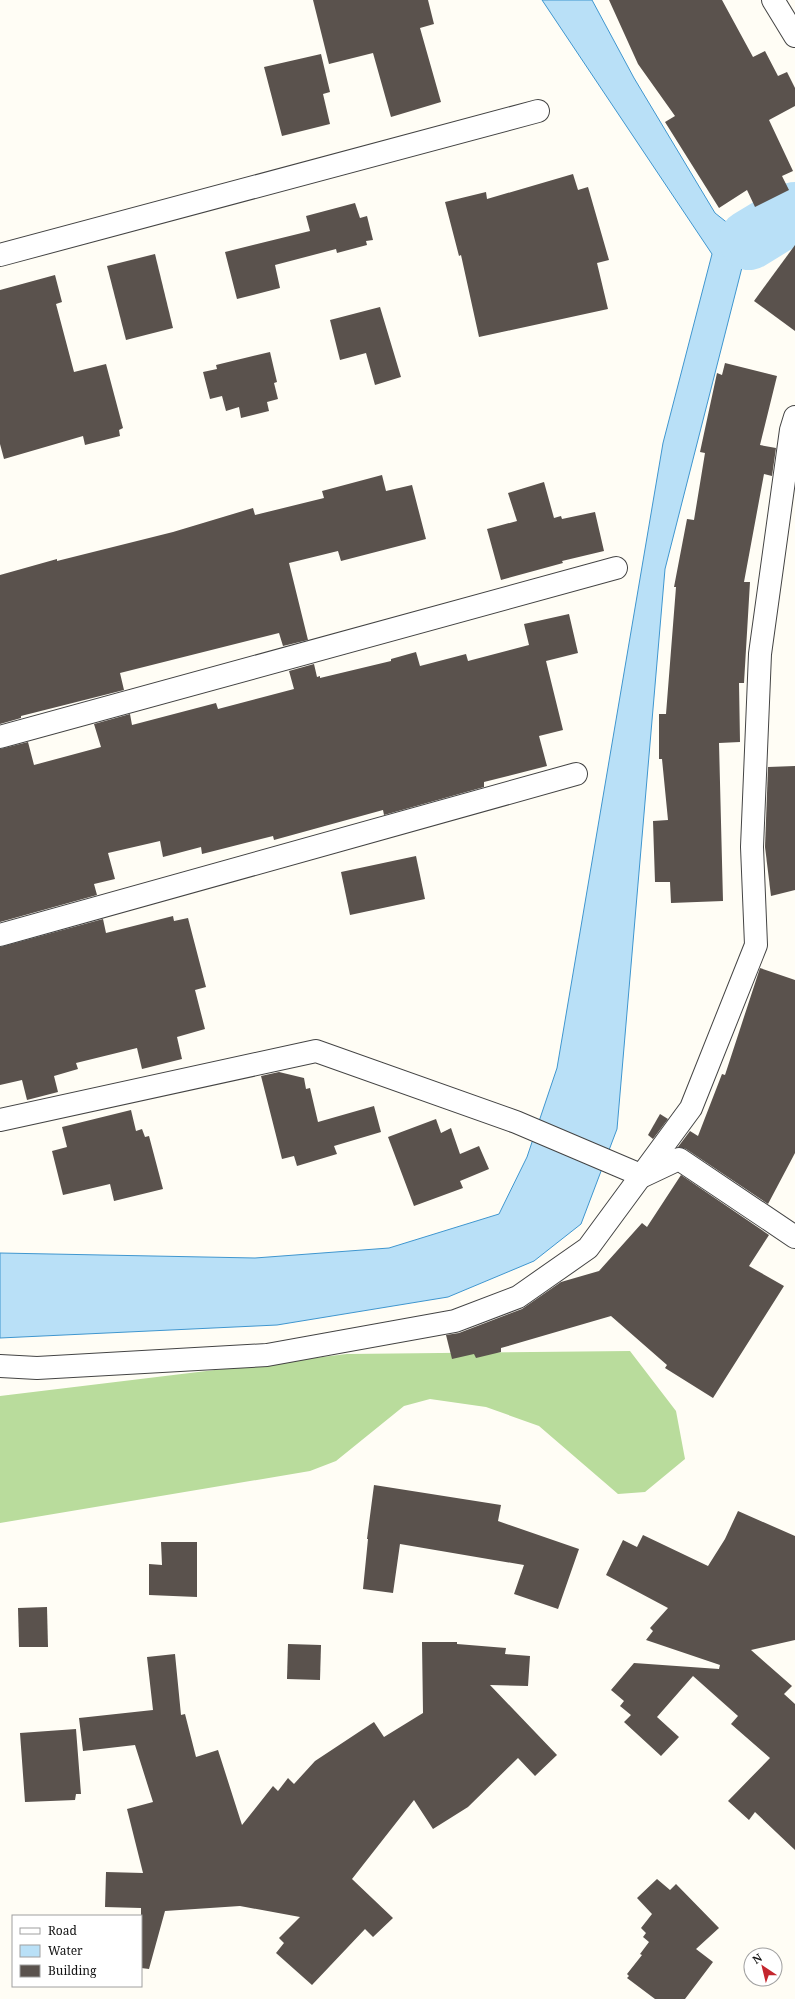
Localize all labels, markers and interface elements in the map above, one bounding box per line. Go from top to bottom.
legend [12,1915,142,1987]
text: Road [48,1922,78,1939]
text: Water [48,1942,83,1959]
north arrow [743,1947,783,1987]
text: N [749,1950,765,1967]
text: Building [48,1962,97,1979]

